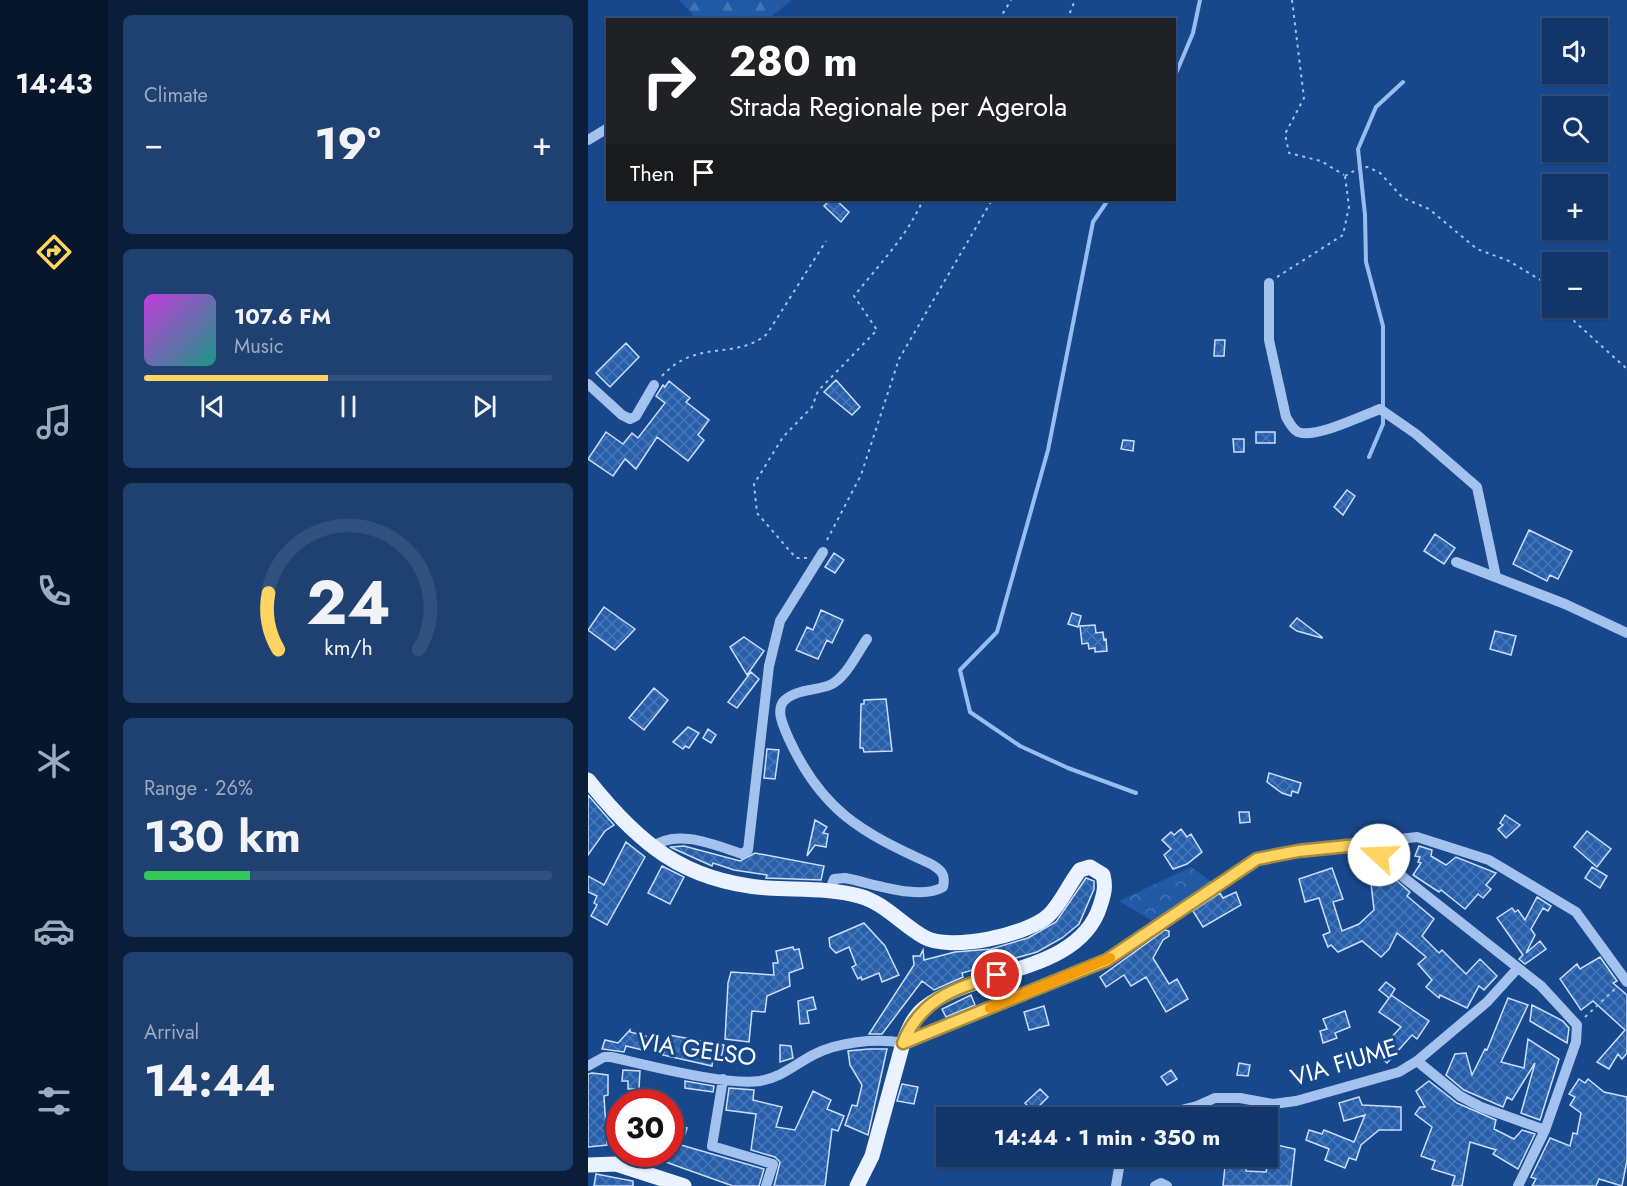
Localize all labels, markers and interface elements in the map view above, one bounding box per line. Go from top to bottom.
map controls [1542,18,1608,318]
button: sound [1542,18,1608,84]
text: 280 m [729,31,858,92]
icon: right [630,42,708,120]
text: 14:43 [16,64,92,103]
text: Climate [144,81,208,110]
text: Strada Regionale per Agerola [729,87,1067,126]
button: search [1542,96,1608,162]
text: 19° [314,111,381,176]
text: − [144,120,163,167]
text: + [532,120,552,167]
icon: arrive [687,156,720,189]
text: Then [630,157,675,189]
button: + [1542,174,1608,240]
icon: directions [33,231,75,273]
button: − [1542,252,1608,318]
text: 107.6 FM [234,300,331,332]
text: Music [234,332,284,361]
icon: previous [196,390,229,423]
icon: pause [332,390,365,423]
icon: next [468,390,501,423]
icon: music [33,401,75,443]
text: 24 [306,557,390,647]
icon: phone [33,570,75,612]
text: km/h [324,632,372,663]
icon: climate [33,740,75,782]
text: Range · 26% [144,774,253,803]
text: 130 km [144,804,301,869]
position arrow [1347,823,1411,887]
icon: car [33,910,75,952]
pin [971,949,1022,1000]
icon: arrive [980,958,1013,991]
text: Arrival [144,1018,199,1047]
street label: VIA GELSO [635,1023,759,1075]
street label: VIA FIUME [1286,1029,1402,1095]
text: 14:44 [144,1048,276,1113]
icon: filters [33,1080,75,1122]
speed limit sign: 30 [606,1089,684,1167]
text: 14:44 · 1 min · 350 m [994,1121,1220,1153]

